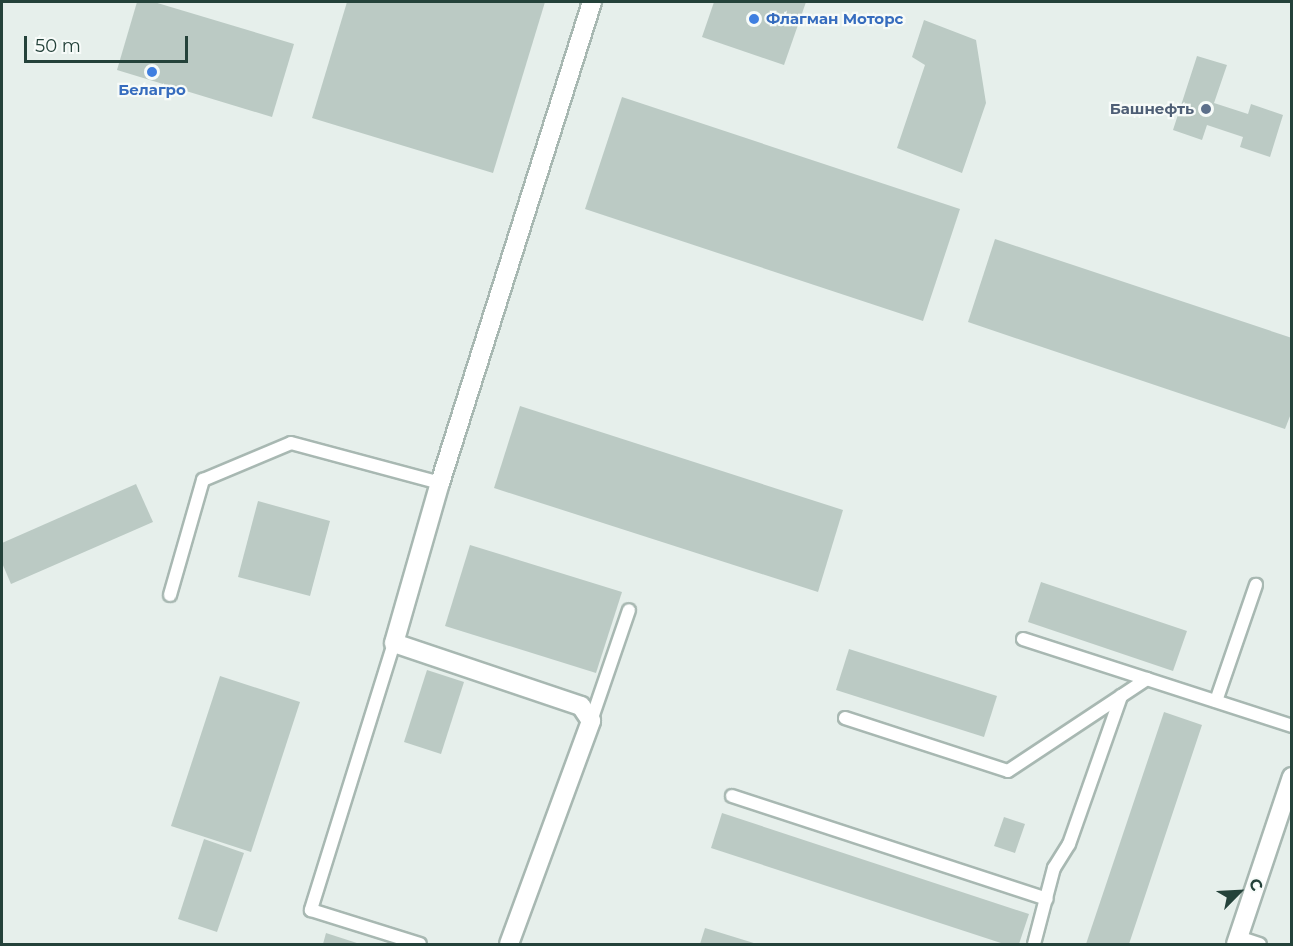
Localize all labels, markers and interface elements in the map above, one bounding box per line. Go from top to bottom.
place label: Флагман Моторс [766,10,903,28]
marker: Флагман Моторс [747,12,761,26]
scale bar [27,24,190,62]
text: 50 m [35,35,81,57]
marker: Белагро [145,65,159,79]
place label: Белагро [118,81,186,99]
place label: Башнефть [1110,100,1194,118]
marker: Башнефть [1199,102,1213,116]
north arrow [1209,862,1269,922]
text: С [1245,875,1267,894]

